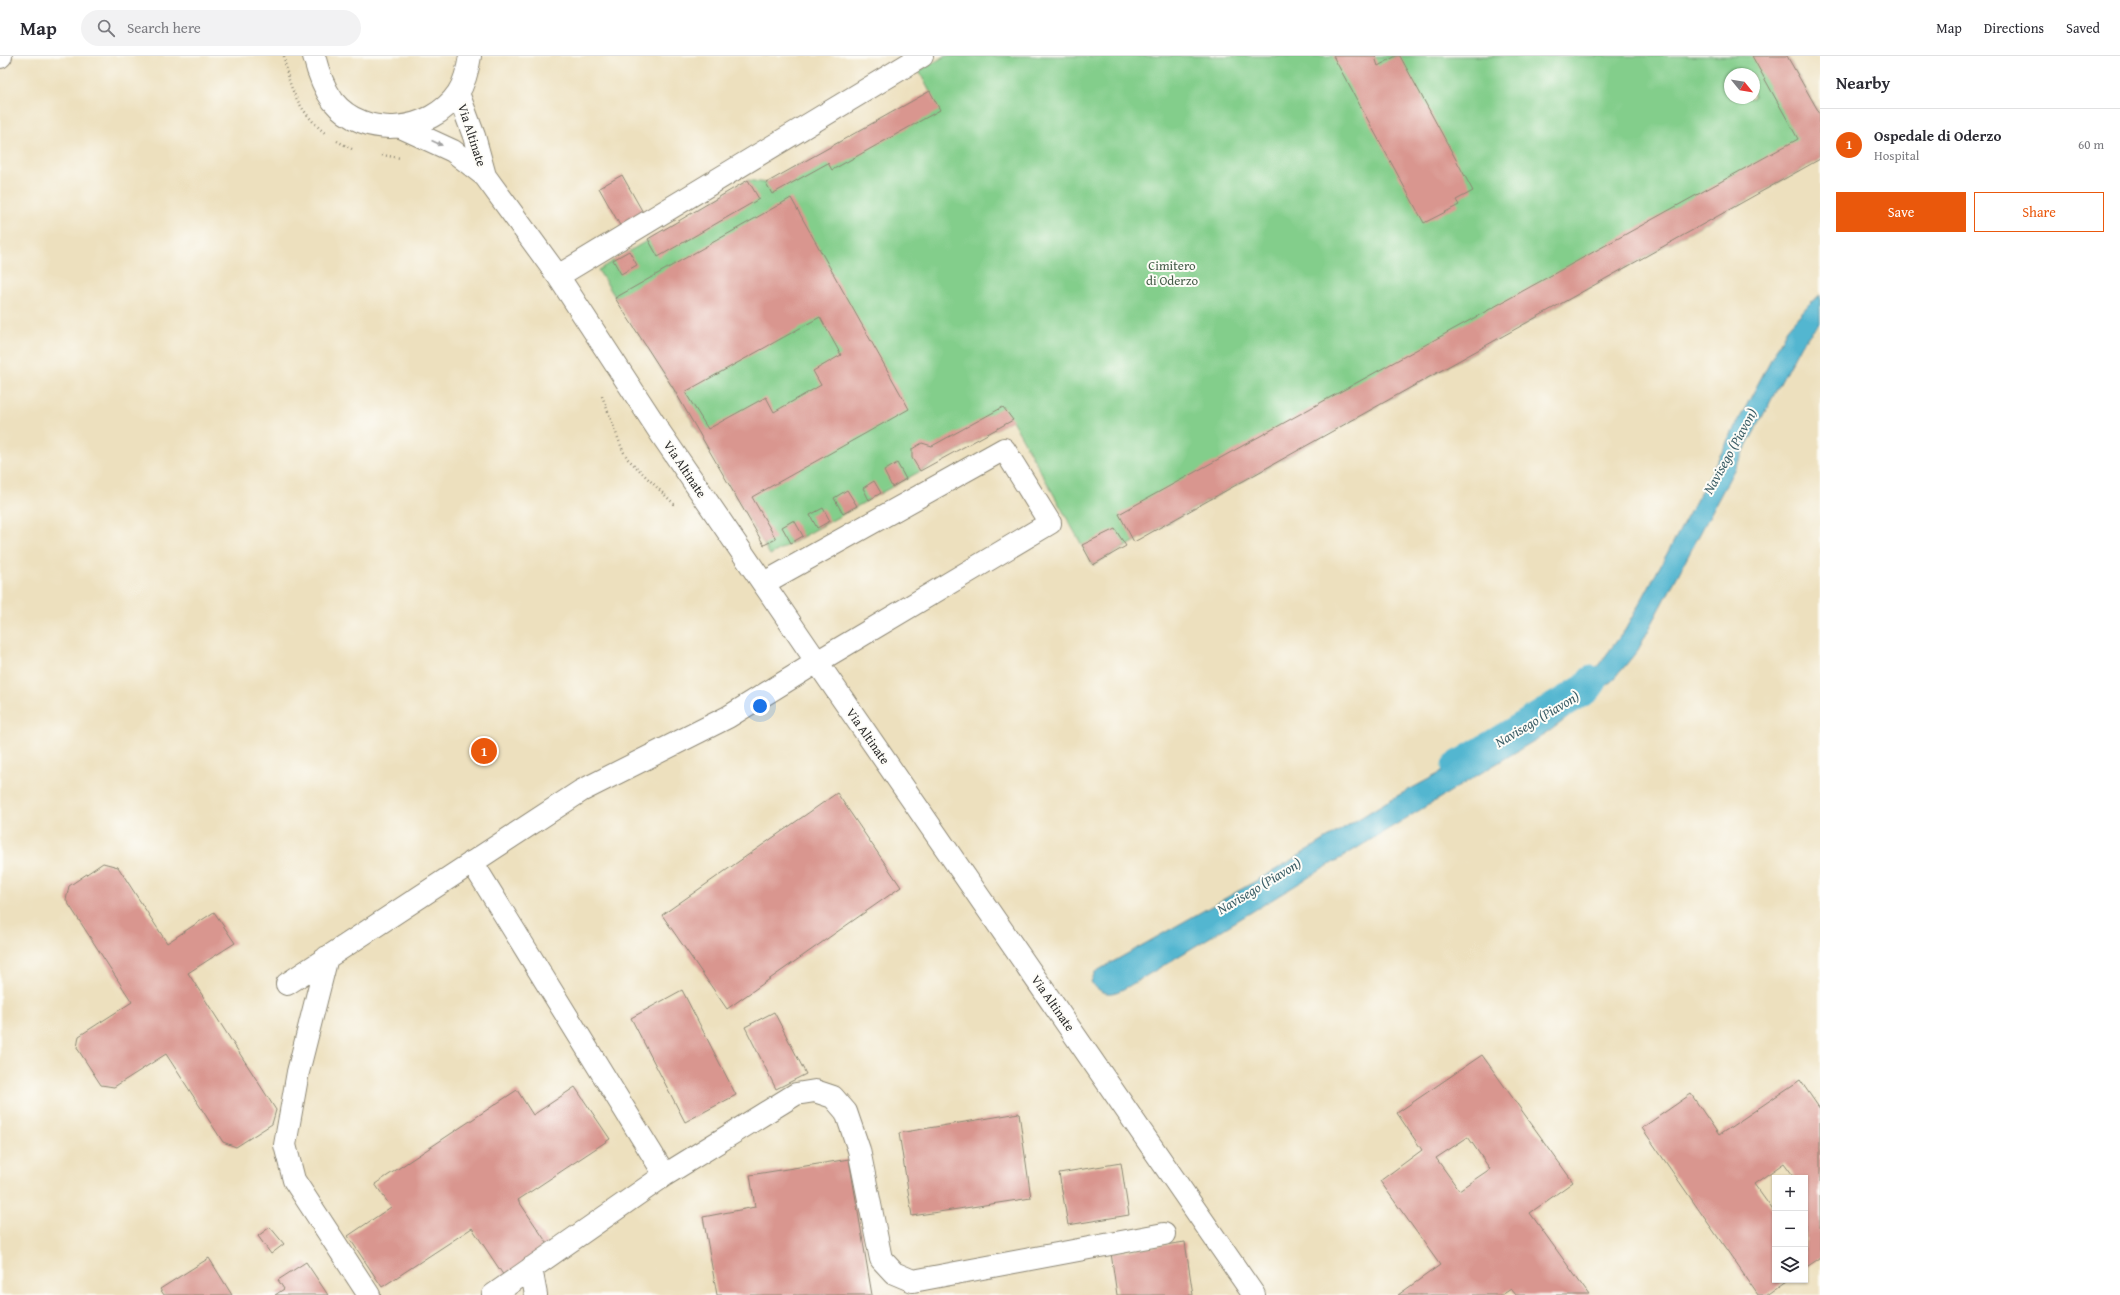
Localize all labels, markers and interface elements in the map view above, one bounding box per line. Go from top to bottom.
search box [81,10,361,46]
text: Map [20,14,57,42]
icon: search [95,17,117,39]
text: Search here [127,17,201,38]
text: Map [1936,18,1962,38]
text: Directions [1984,18,2044,38]
text: Saved [2066,18,2100,38]
north arrow [1724,68,1760,104]
text: Nearby [1836,70,1890,95]
street label: Via Altinate [453,101,491,169]
text: Ospedale di Oderzo [1874,125,2001,146]
text: 1 [1846,135,1852,154]
text: 60 m [2078,135,2104,154]
one-way arrow [431,140,442,146]
text: Hospital [1874,146,1919,165]
button: Save [1836,192,1966,232]
button: Share [1974,192,2104,232]
park label: Cimitero di Oderzo [1146,256,1198,290]
water label: Navisego (Piavon) [1698,405,1762,497]
street label: Via Altinate [659,437,711,501]
water label: Navisego (Piavon) [1491,686,1583,752]
your location [750,696,770,716]
street label: Via Altinate [842,704,894,768]
pin: 1 [471,736,497,766]
water label: Navisego (Piavon) [1213,853,1305,919]
street label: Via Altinate [1027,971,1079,1035]
map controls [1772,1175,1808,1283]
button: + [1772,1175,1808,1211]
button: − [1772,1211,1808,1247]
button: layers [1772,1247,1808,1283]

